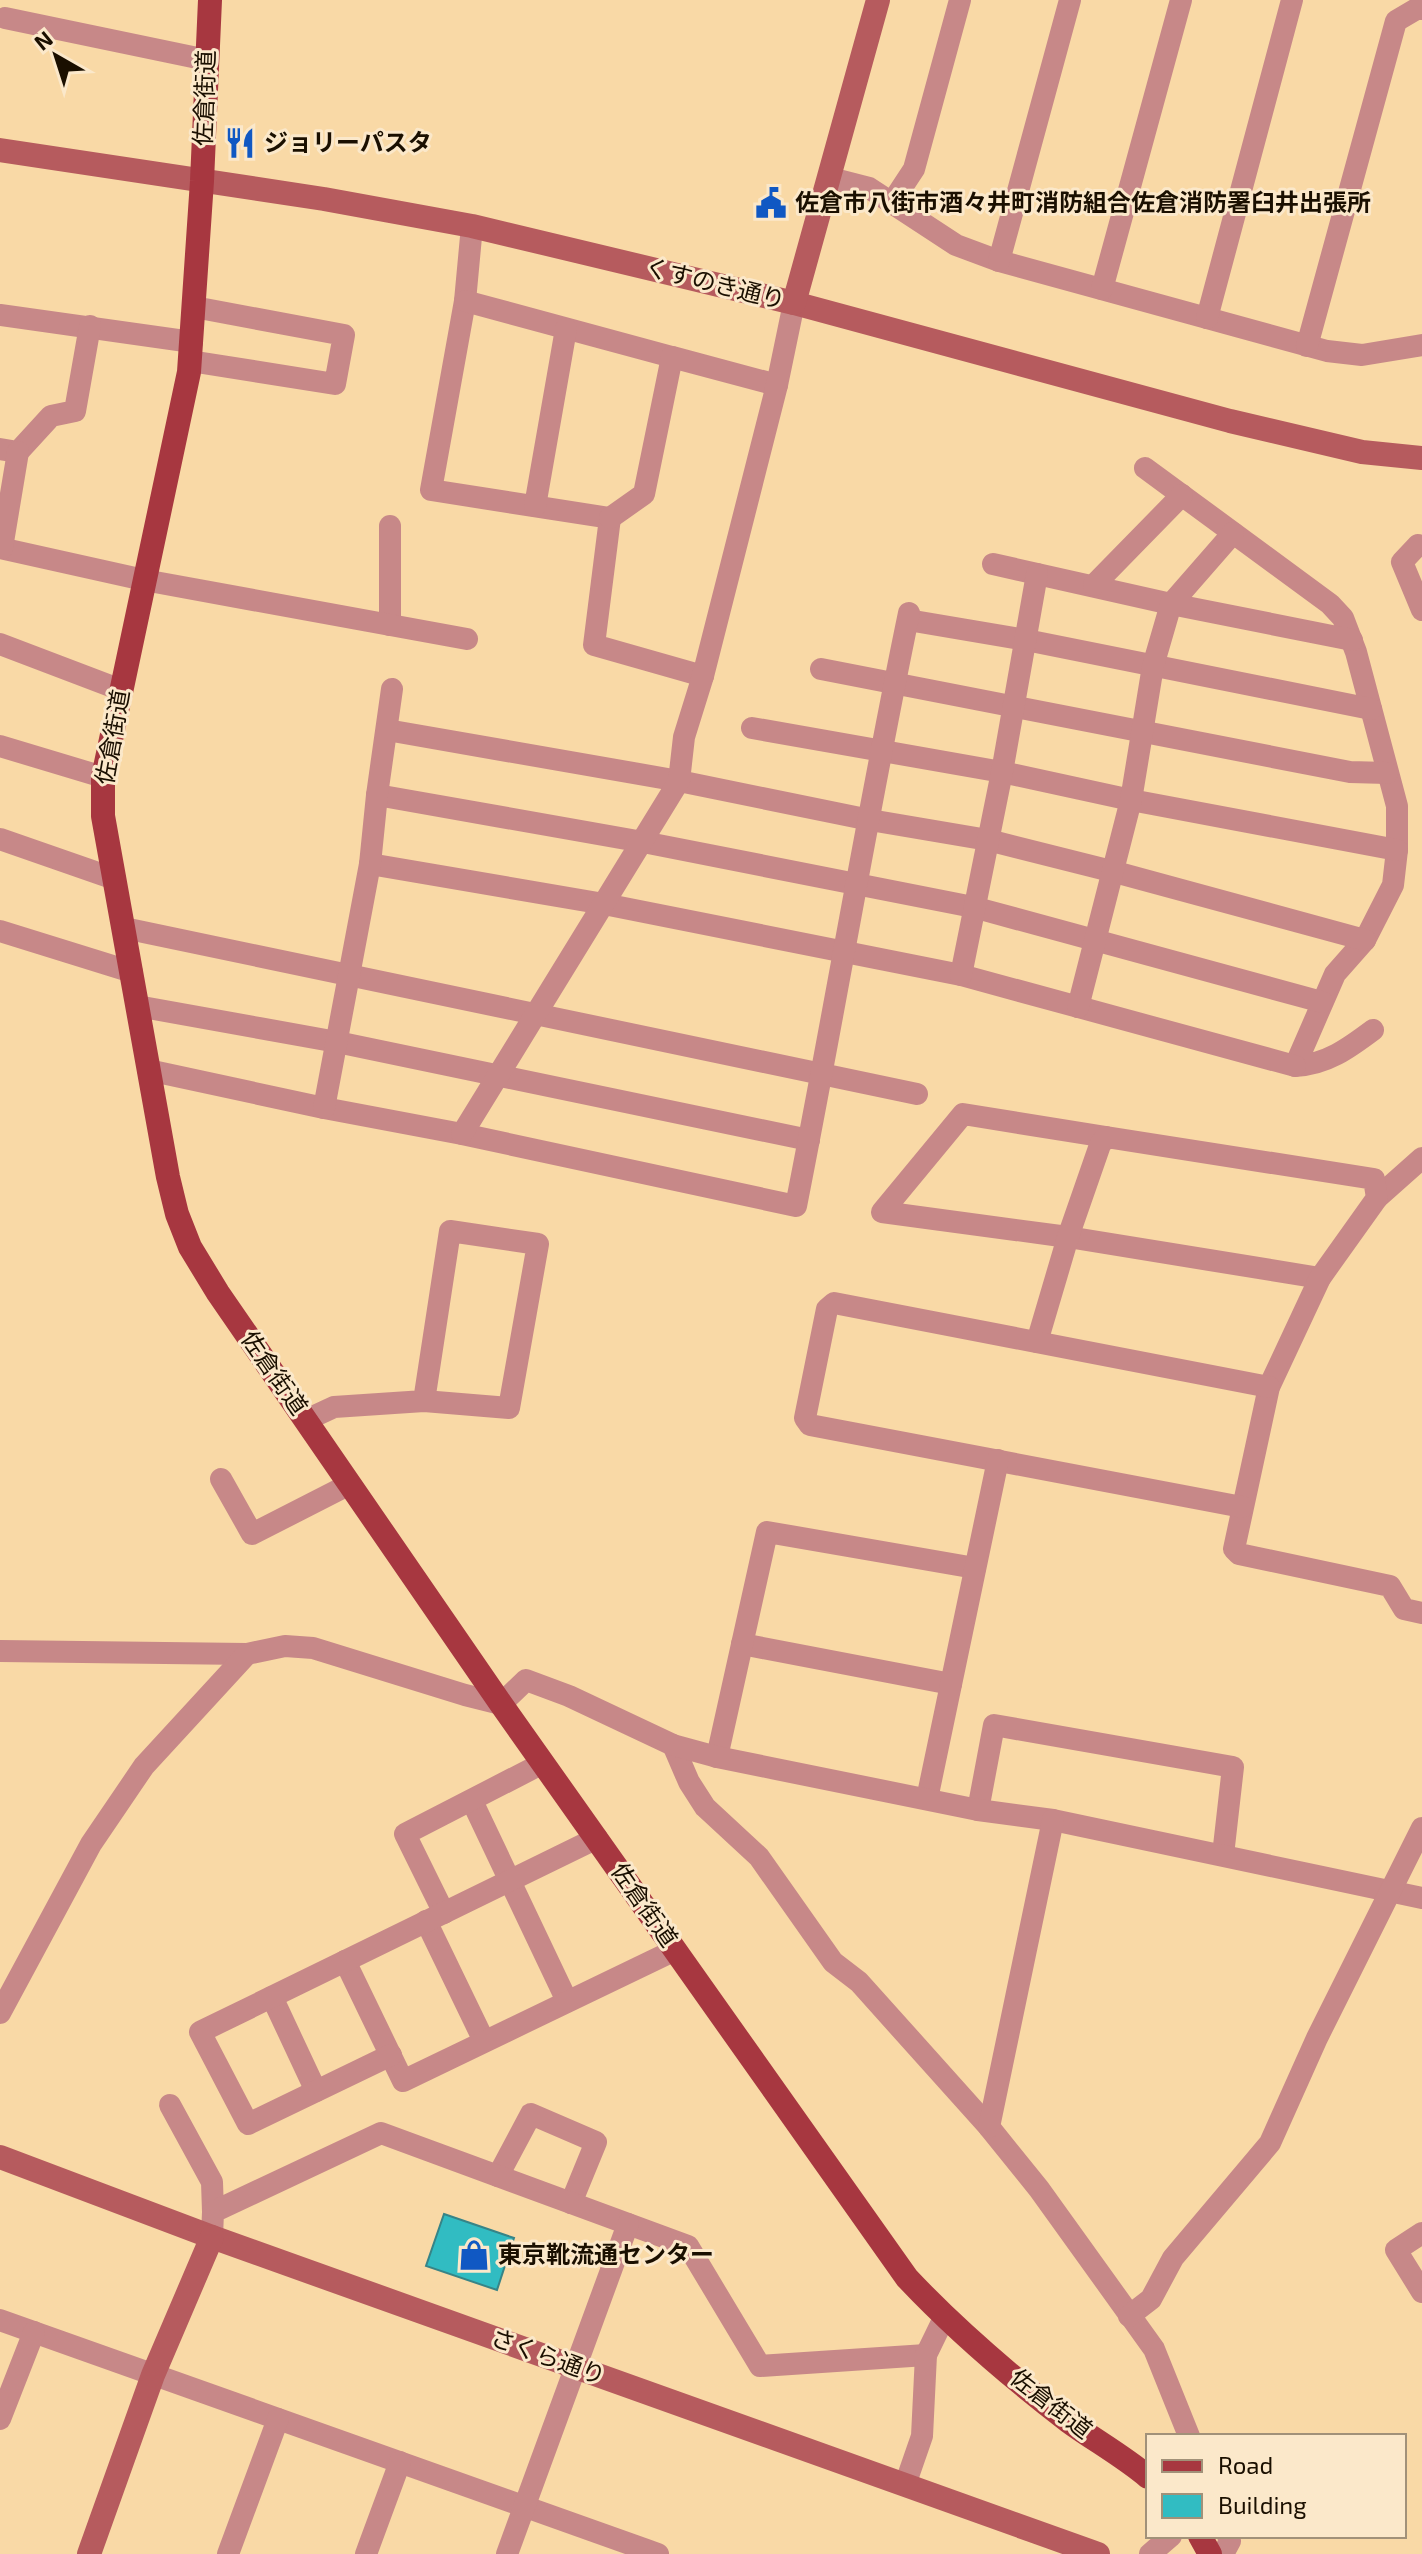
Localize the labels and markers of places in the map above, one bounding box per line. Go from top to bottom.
restaurant icon: ジョリーパスタ [223,126,257,160]
place label: ジョリーパスタ [264,127,432,156]
public building icon: 佐倉市八街市酒々井町消防組合佐倉消防署臼井出張所 [754,186,788,220]
place label: 佐倉市八街市酒々井町消防組合佐倉消防署臼井出張所 [795,187,1371,216]
shop icon: 東京靴流通センター [457,2238,491,2272]
place label: 東京靴流通センター [498,2239,714,2268]

